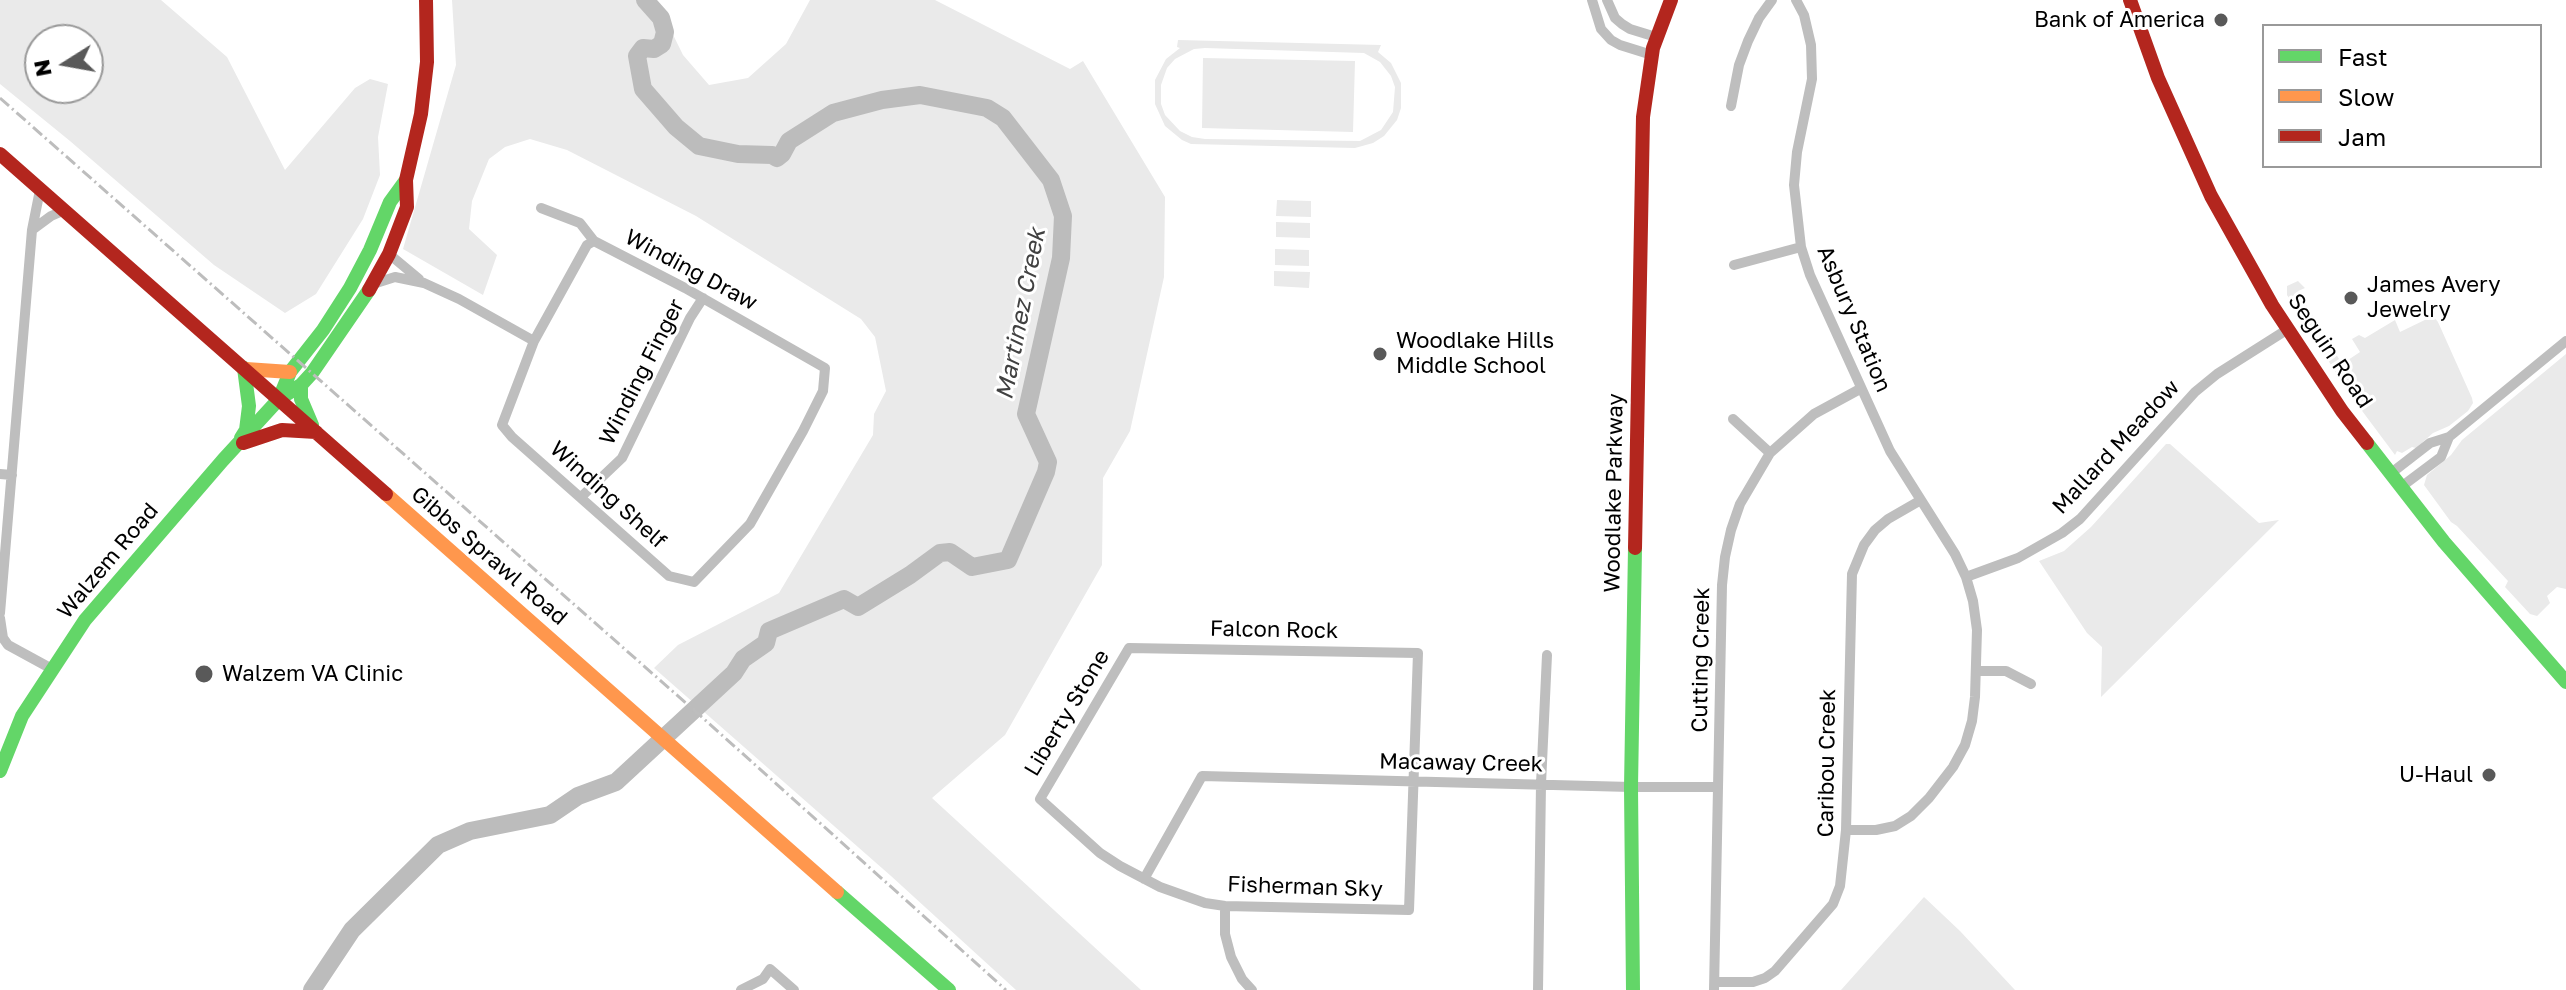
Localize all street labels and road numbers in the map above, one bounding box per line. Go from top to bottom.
street label: Winding Draw [620,224,762,316]
street label: Asbury Station [1811,242,1897,396]
street label: Seguin Road [2282,289,2378,413]
street label: Winding Finger [594,295,690,449]
street label: Mallard Meadow [2047,374,2185,520]
street label: Woodlake Parkway [1599,393,1629,593]
street label: Winding Shelf [544,436,672,554]
street label: Gibbs Sprawl Road [406,481,572,631]
street label: Walzem Road [52,498,164,624]
street label: Cutting Creek [1687,587,1715,733]
street label: Falcon Rock [1210,616,1338,644]
street label: Liberty Stone [1019,645,1115,781]
street label: Caribou Creek [1813,688,1841,838]
street label: Macaway Creek [1379,748,1543,778]
street label: Fisherman Sky [1227,871,1383,903]

